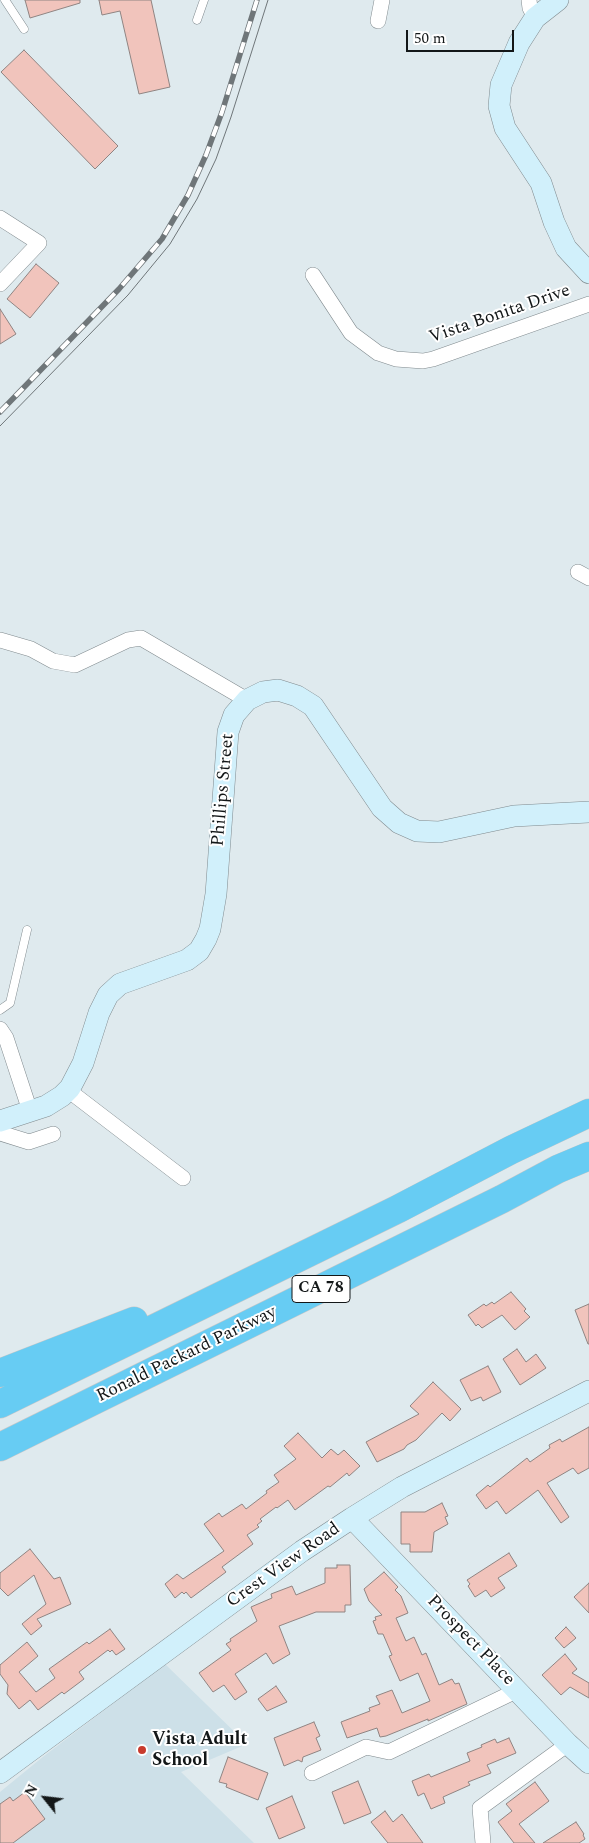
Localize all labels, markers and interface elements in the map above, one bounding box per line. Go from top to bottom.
scale bar [409,20,516,52]
text: 50 m [414,27,446,50]
street label: Vista Bonita Drive [427,281,573,349]
street label: Phillips Street [208,733,240,847]
road number: CA 78 [292,1276,350,1302]
street label: Ronald Packard Parkway [94,1302,280,1408]
street label: Crest View Road [223,1519,345,1613]
street label: Prospect Place [421,1591,519,1691]
place label: Vista Adult School [152,1729,247,1772]
marker: Vista Adult School [136,1744,148,1756]
north arrow [20,1773,70,1823]
text: N [19,1780,43,1801]

